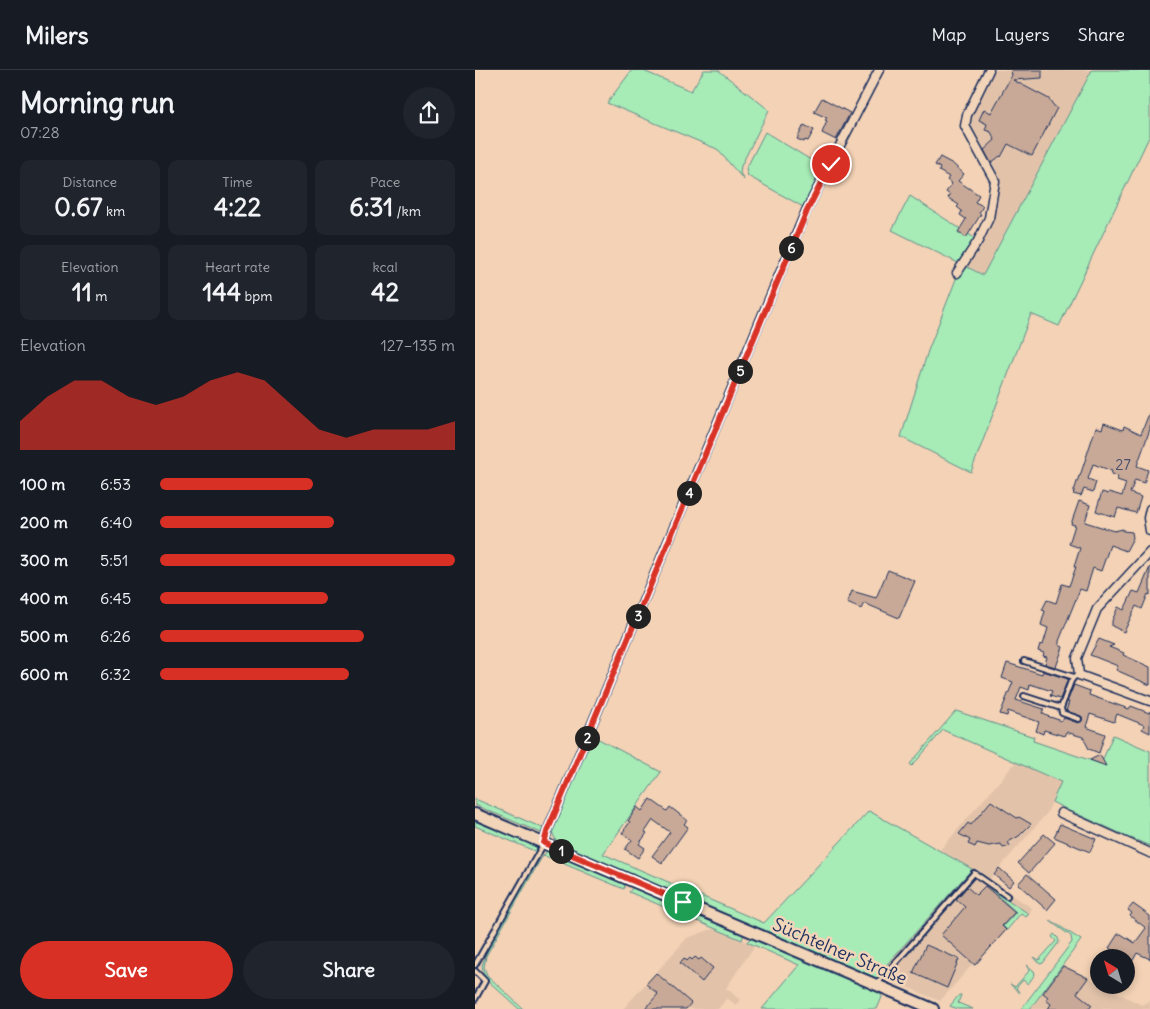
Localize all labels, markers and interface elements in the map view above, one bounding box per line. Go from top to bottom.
text: Milers [25,20,89,50]
text: Map [931,23,966,46]
text: Layers [994,23,1050,46]
text: Share [1078,23,1125,46]
text: Morning run [20,85,175,121]
button: share [403,87,455,139]
text: 07:28 [20,122,60,142]
pin [810,143,852,185]
icon: check [817,150,845,178]
text: Distance [62,173,117,191]
text: Time [222,173,253,191]
text: Pace [370,173,400,191]
text: 0.67 [54,191,103,223]
text: 4:22 [214,191,261,223]
text: 6:31 [349,191,393,223]
text: km [103,202,125,220]
text: /km [393,202,421,220]
pin: 6 [779,236,803,260]
text: 6 [787,239,796,257]
text: Elevation [61,258,119,276]
text: Heart rate [205,258,270,276]
text: kcal [373,258,398,276]
text: 11 [72,276,92,308]
text: 144 [202,276,241,308]
text: 42 [371,276,399,308]
text: m [92,287,108,305]
text: bpm [241,287,273,305]
text: Elevation [20,335,86,355]
text: 127–135 m [380,335,455,355]
pin: 5 [727,358,753,384]
text: 5 [736,362,745,380]
house number: 27 [1115,455,1131,474]
text: 100 m [20,474,65,494]
text: 6:53 [100,474,131,494]
pin: 4 [677,480,701,506]
text: 4 [685,484,694,502]
text: 200 m [20,512,68,532]
text: 6:40 [100,512,133,532]
text: 300 m [20,550,68,570]
text: 5:51 [100,550,128,570]
text: 400 m [20,588,68,608]
text: 6:45 [100,588,131,608]
pin: 3 [625,604,651,628]
text: 3 [635,607,642,625]
text: 500 m [20,626,68,646]
text: 6:26 [100,626,131,646]
text: 600 m [20,664,68,684]
text: 6:32 [100,664,131,684]
pin: 2 [575,726,599,750]
text: 2 [584,729,591,747]
pin: 1 [549,838,573,864]
text: 1 [559,842,564,860]
pin [662,881,704,923]
icon: arrive [669,888,697,916]
street label: Süchtelner Straße [769,912,911,990]
button: Save [20,941,233,999]
button: Share [243,941,455,999]
north arrow [1090,949,1135,994]
map controls [1090,949,1135,994]

